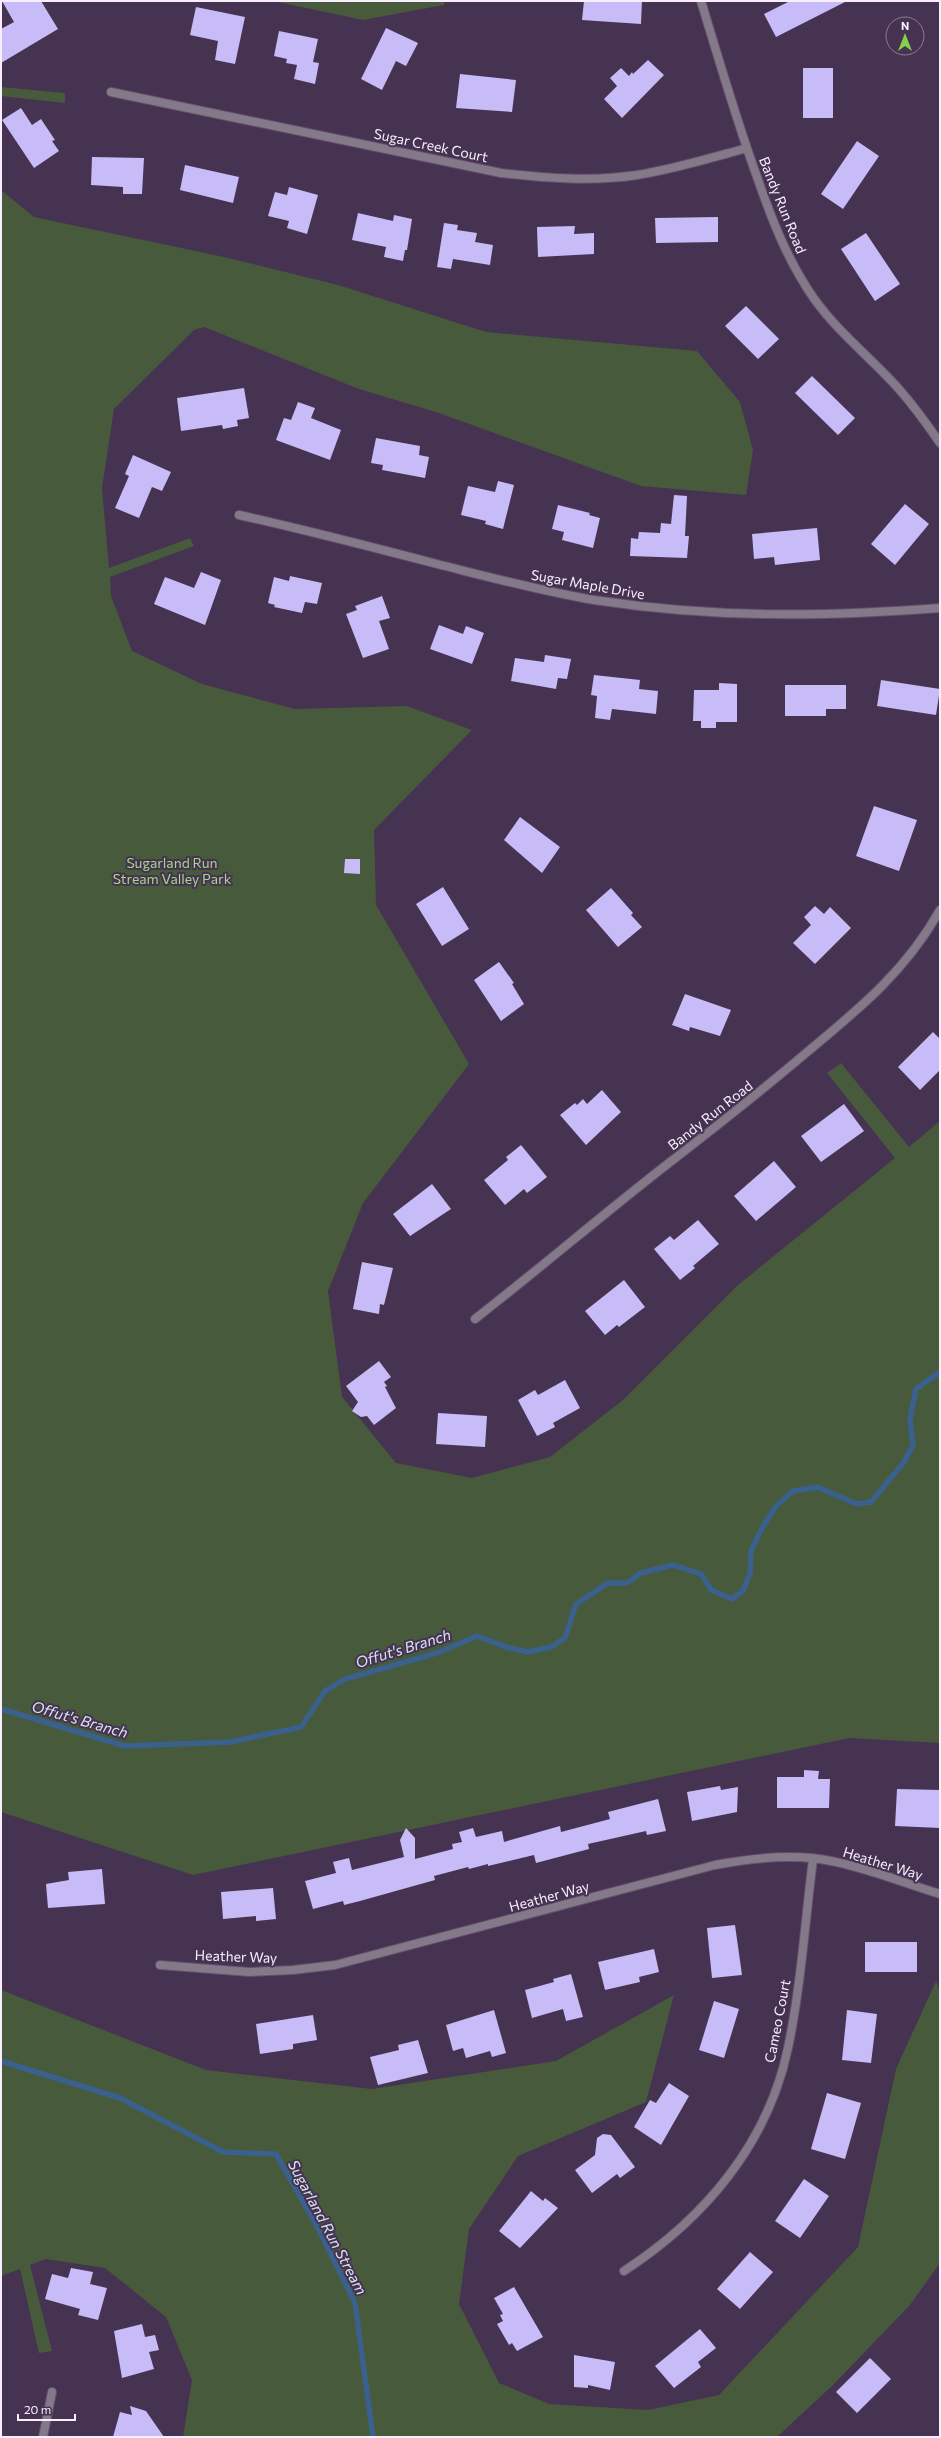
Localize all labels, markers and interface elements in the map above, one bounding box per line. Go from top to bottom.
north arrow [885,16,925,56]
text: N [901,19,909,32]
street label: Sugar Creek Court [372,125,490,165]
street label: Bandy Run Road [756,154,810,256]
street label: Sugar Maple Drive [530,566,646,602]
park label: Sugarland Run Stream Valley Park [113,854,232,887]
street label: Bandy Run Road [664,1077,756,1153]
water label: Offut's Branch [353,1625,453,1671]
water label: Offut's Branch [30,1697,130,1741]
street label: Heather Way [841,1843,925,1883]
street label: Heather Way [507,1877,591,1915]
street label: Heather Way [194,1946,278,1966]
street label: Cameo Court [761,1978,793,2064]
water label: Sugarland Run Stream [285,2157,371,2297]
scale bar [18,2396,75,2422]
text: 20 m [24,2402,51,2416]

